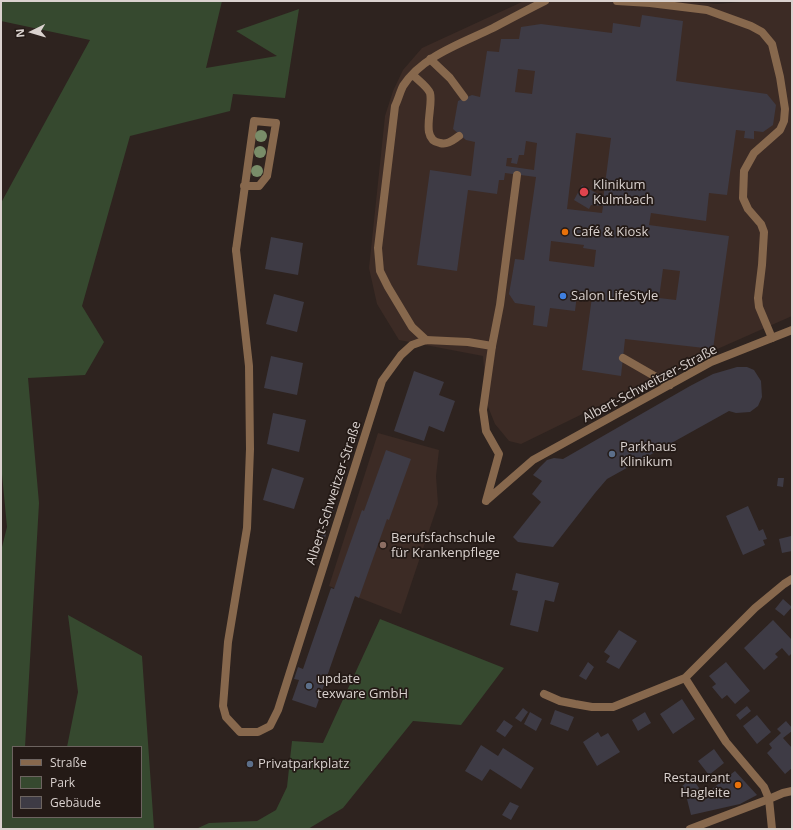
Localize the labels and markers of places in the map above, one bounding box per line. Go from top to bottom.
place label: Klinikum Kulmbach [593,177,654,208]
marker: Klinikum Kulmbach [578,186,590,198]
place label: Café & Kiosk [573,224,648,240]
marker: Café & Kiosk [560,227,570,237]
place label: Salon LifeStyle [571,288,658,304]
marker: Salon LifeStyle [558,291,568,301]
place label: Parkhaus Klinikum [620,439,677,470]
marker: Parkhaus Klinikum [607,449,617,459]
place label: Berufsfachschule für Krankenpflege [391,530,500,561]
marker: Berufsfachschule für Krankenpflege [378,540,388,550]
place label: update texware GmbH [317,671,408,702]
marker: update texware GmbH [304,681,314,691]
place label: Privatparkplatz [258,756,349,772]
marker: Privatparkplatz [245,759,255,769]
place label: Restaurant Hagleite [664,770,730,801]
marker: Restaurant Hagleite [733,780,743,790]

